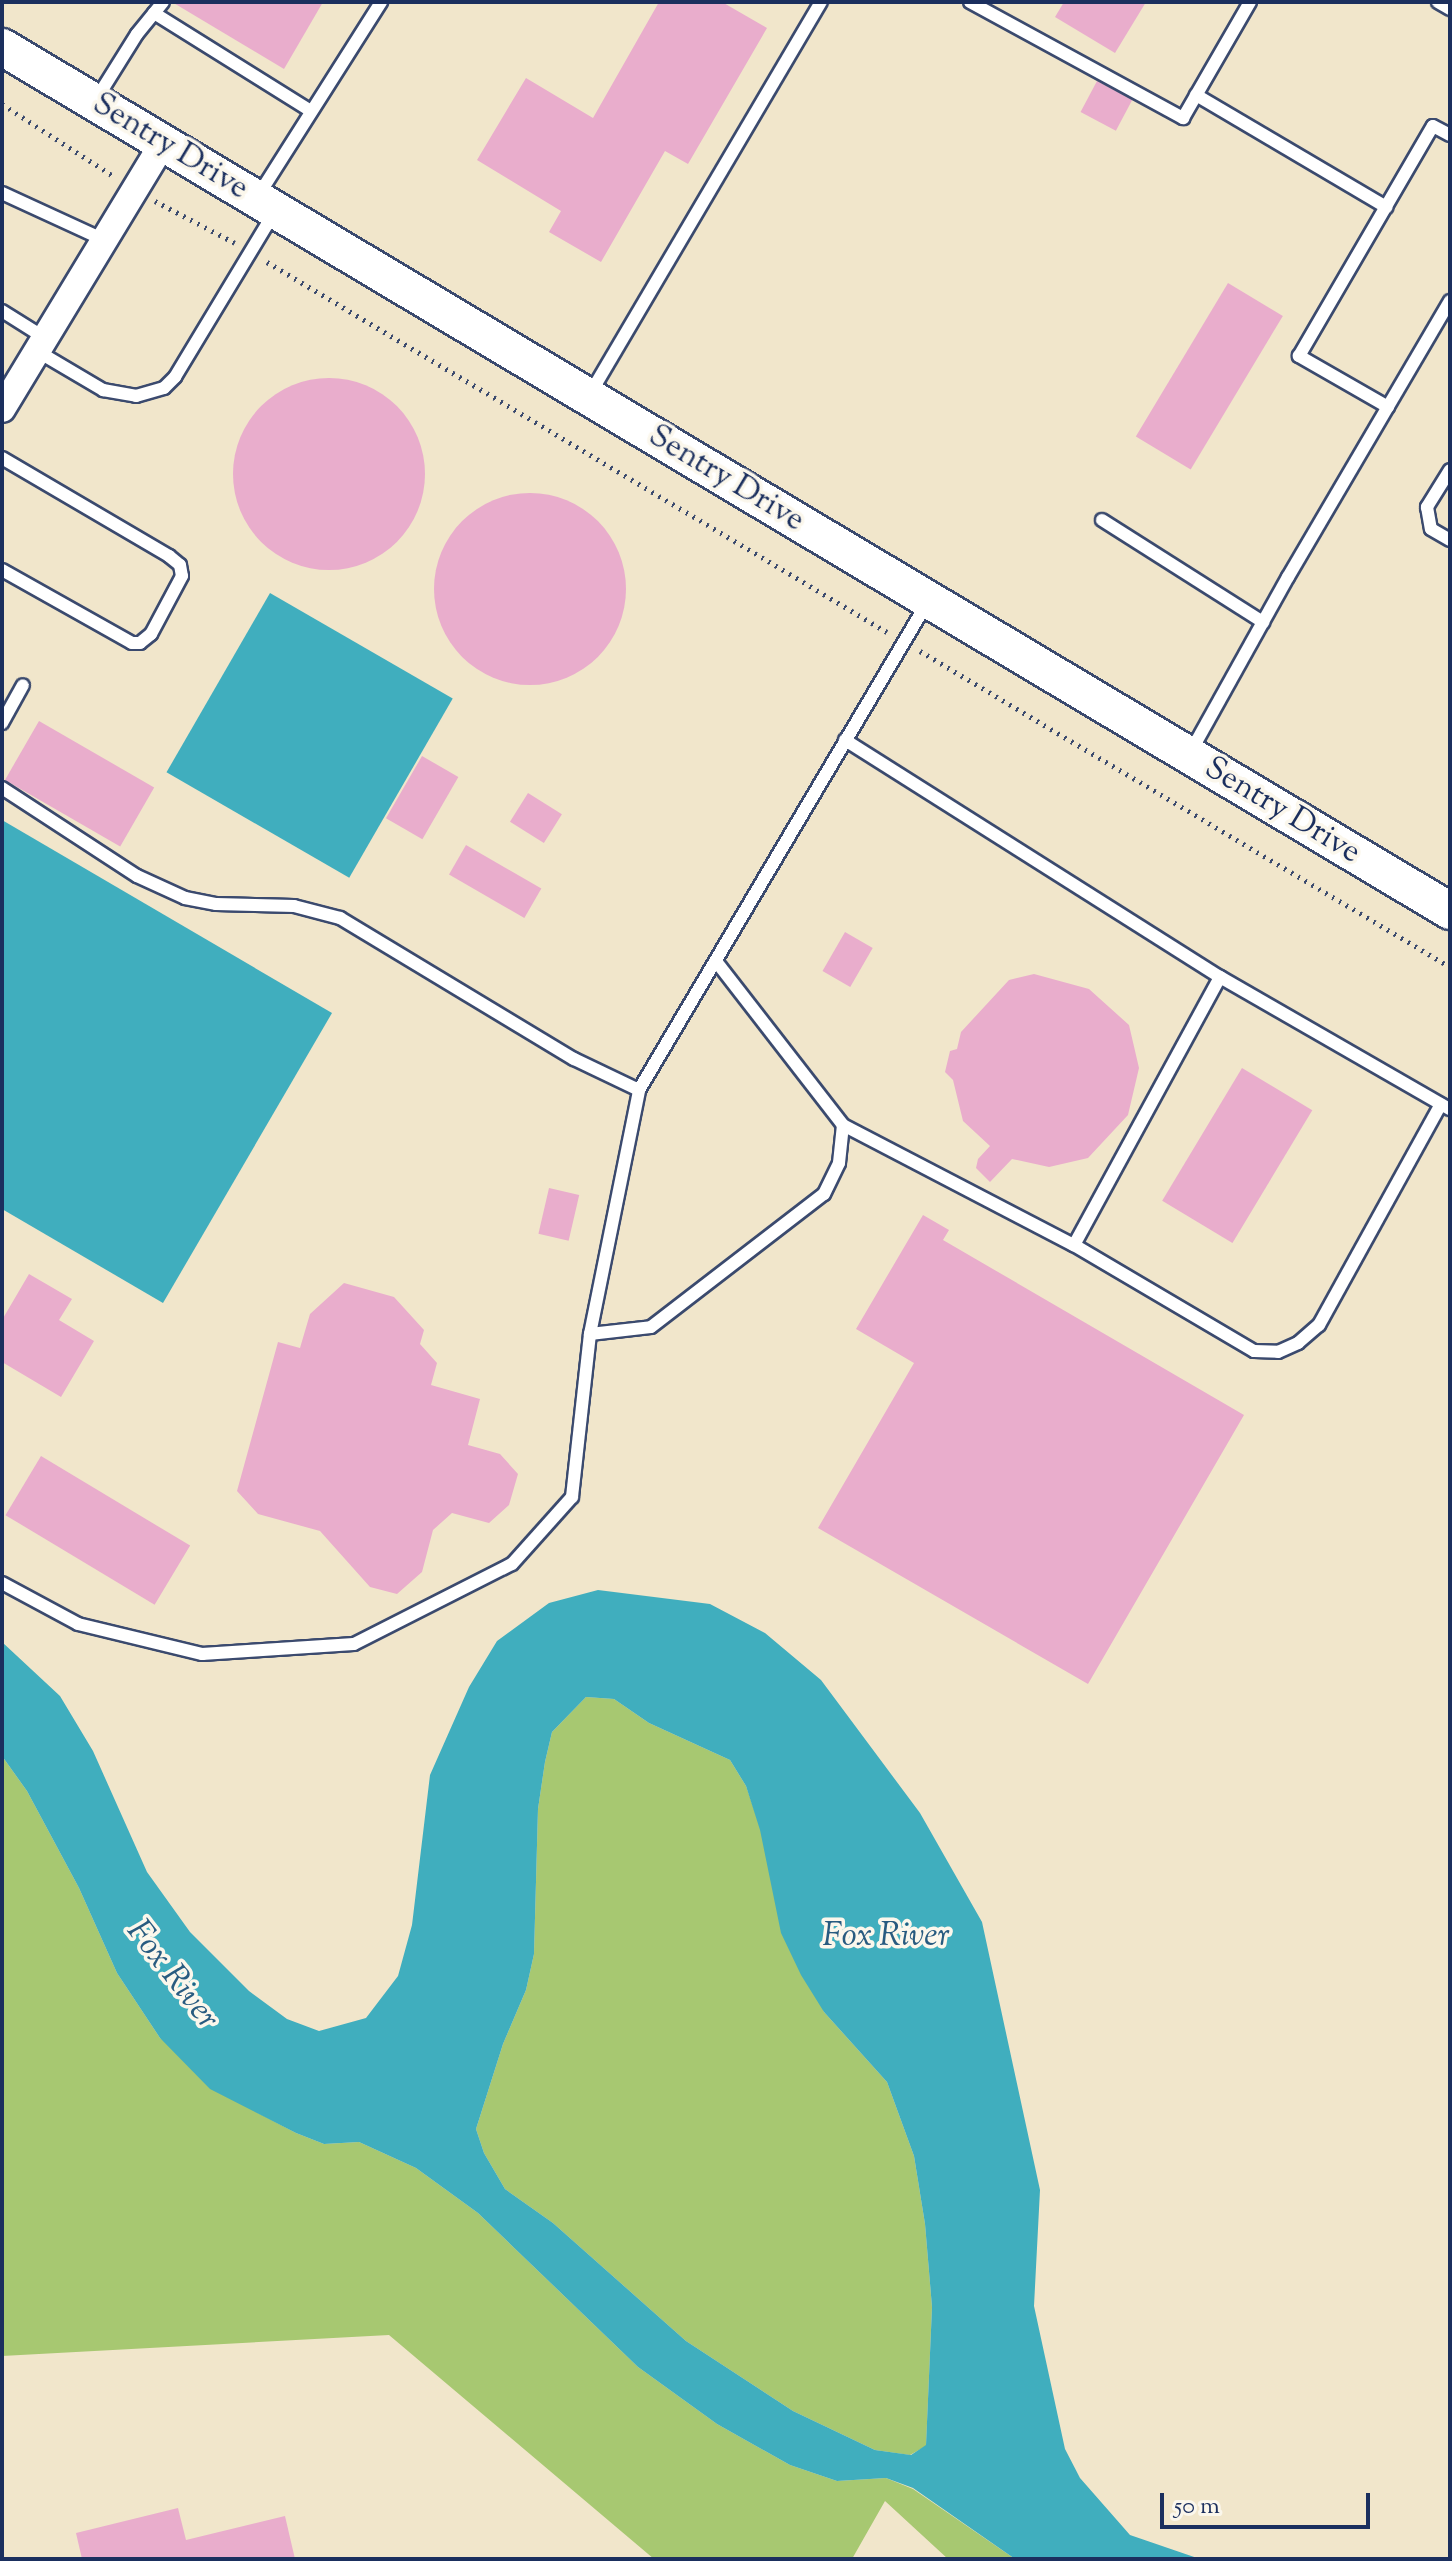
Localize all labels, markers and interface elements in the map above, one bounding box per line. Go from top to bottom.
street label: Sentry Drive [85,85,255,209]
street label: Sentry Drive [641,417,811,541]
street label: Sentry Drive [1197,749,1367,873]
water label: Fox River [117,1912,227,2038]
water label: Fox River [822,1917,950,1957]
scale bar [1164,2477,1374,2527]
text: 50 m [1174,2490,1220,2524]

